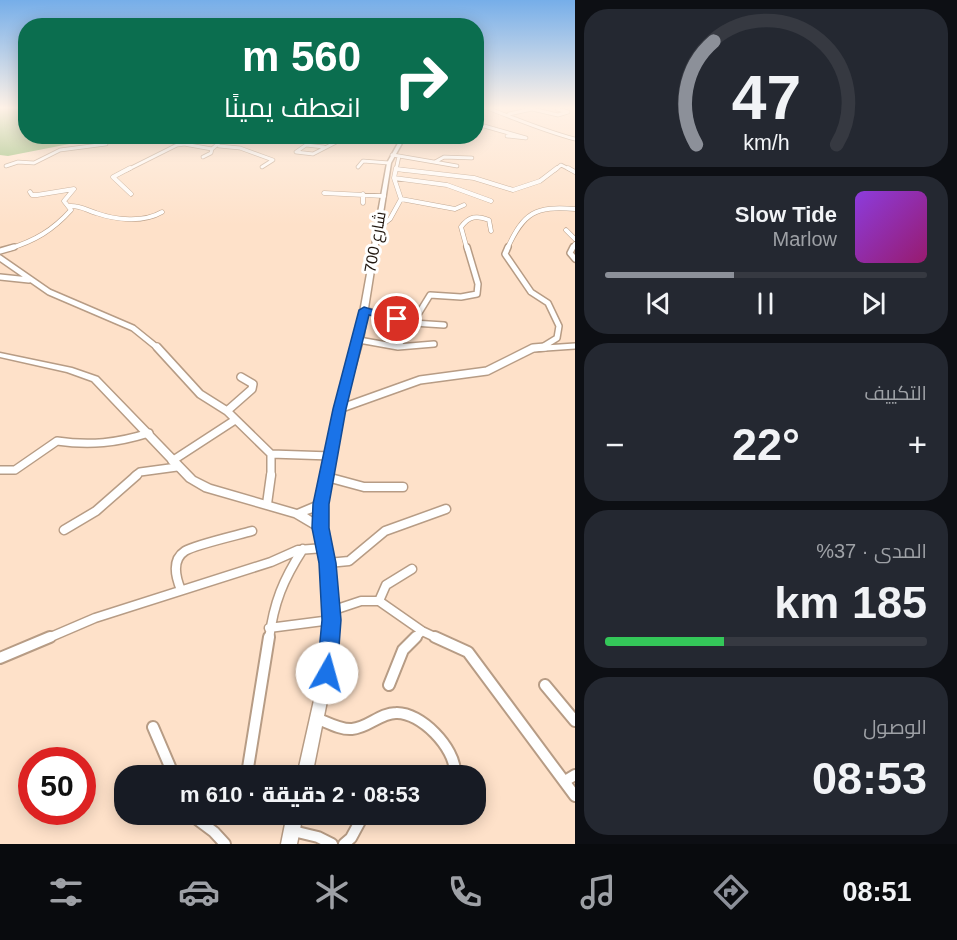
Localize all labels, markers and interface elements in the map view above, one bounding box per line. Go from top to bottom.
text: 560 m [242,33,361,80]
icon: right [382,42,460,120]
text: 47 [731,63,801,132]
text: انعطف يمينًا [224,93,361,123]
text: km/h [743,131,789,155]
text: Slow Tide [735,202,837,227]
street label: شارع 700 [361,210,392,275]
text: Marlow [773,228,837,250]
icon: previous [642,287,675,320]
icon: pause [749,287,782,320]
icon: next [857,287,890,320]
pin [371,293,422,344]
icon: arrive [380,302,413,335]
text: التكييف [864,382,927,404]
text: 22° [732,419,800,470]
text: − [605,426,624,463]
text: + [908,426,927,463]
text: المدى · 37% [816,540,927,562]
text: 185 km [774,577,927,628]
position arrow [295,641,359,705]
text: الوصول [863,716,927,738]
speed limit sign: 50 [18,747,96,825]
text: 08:53 [812,753,927,804]
text: 08:53 · 2 دقيقة · 610 m [180,782,420,807]
icon: filters [45,871,87,913]
icon: car [178,871,220,913]
icon: climate [311,871,353,913]
icon: phone [444,871,486,913]
icon: music [577,871,619,913]
icon: directions [710,871,752,913]
text: 08:51 [843,877,912,907]

